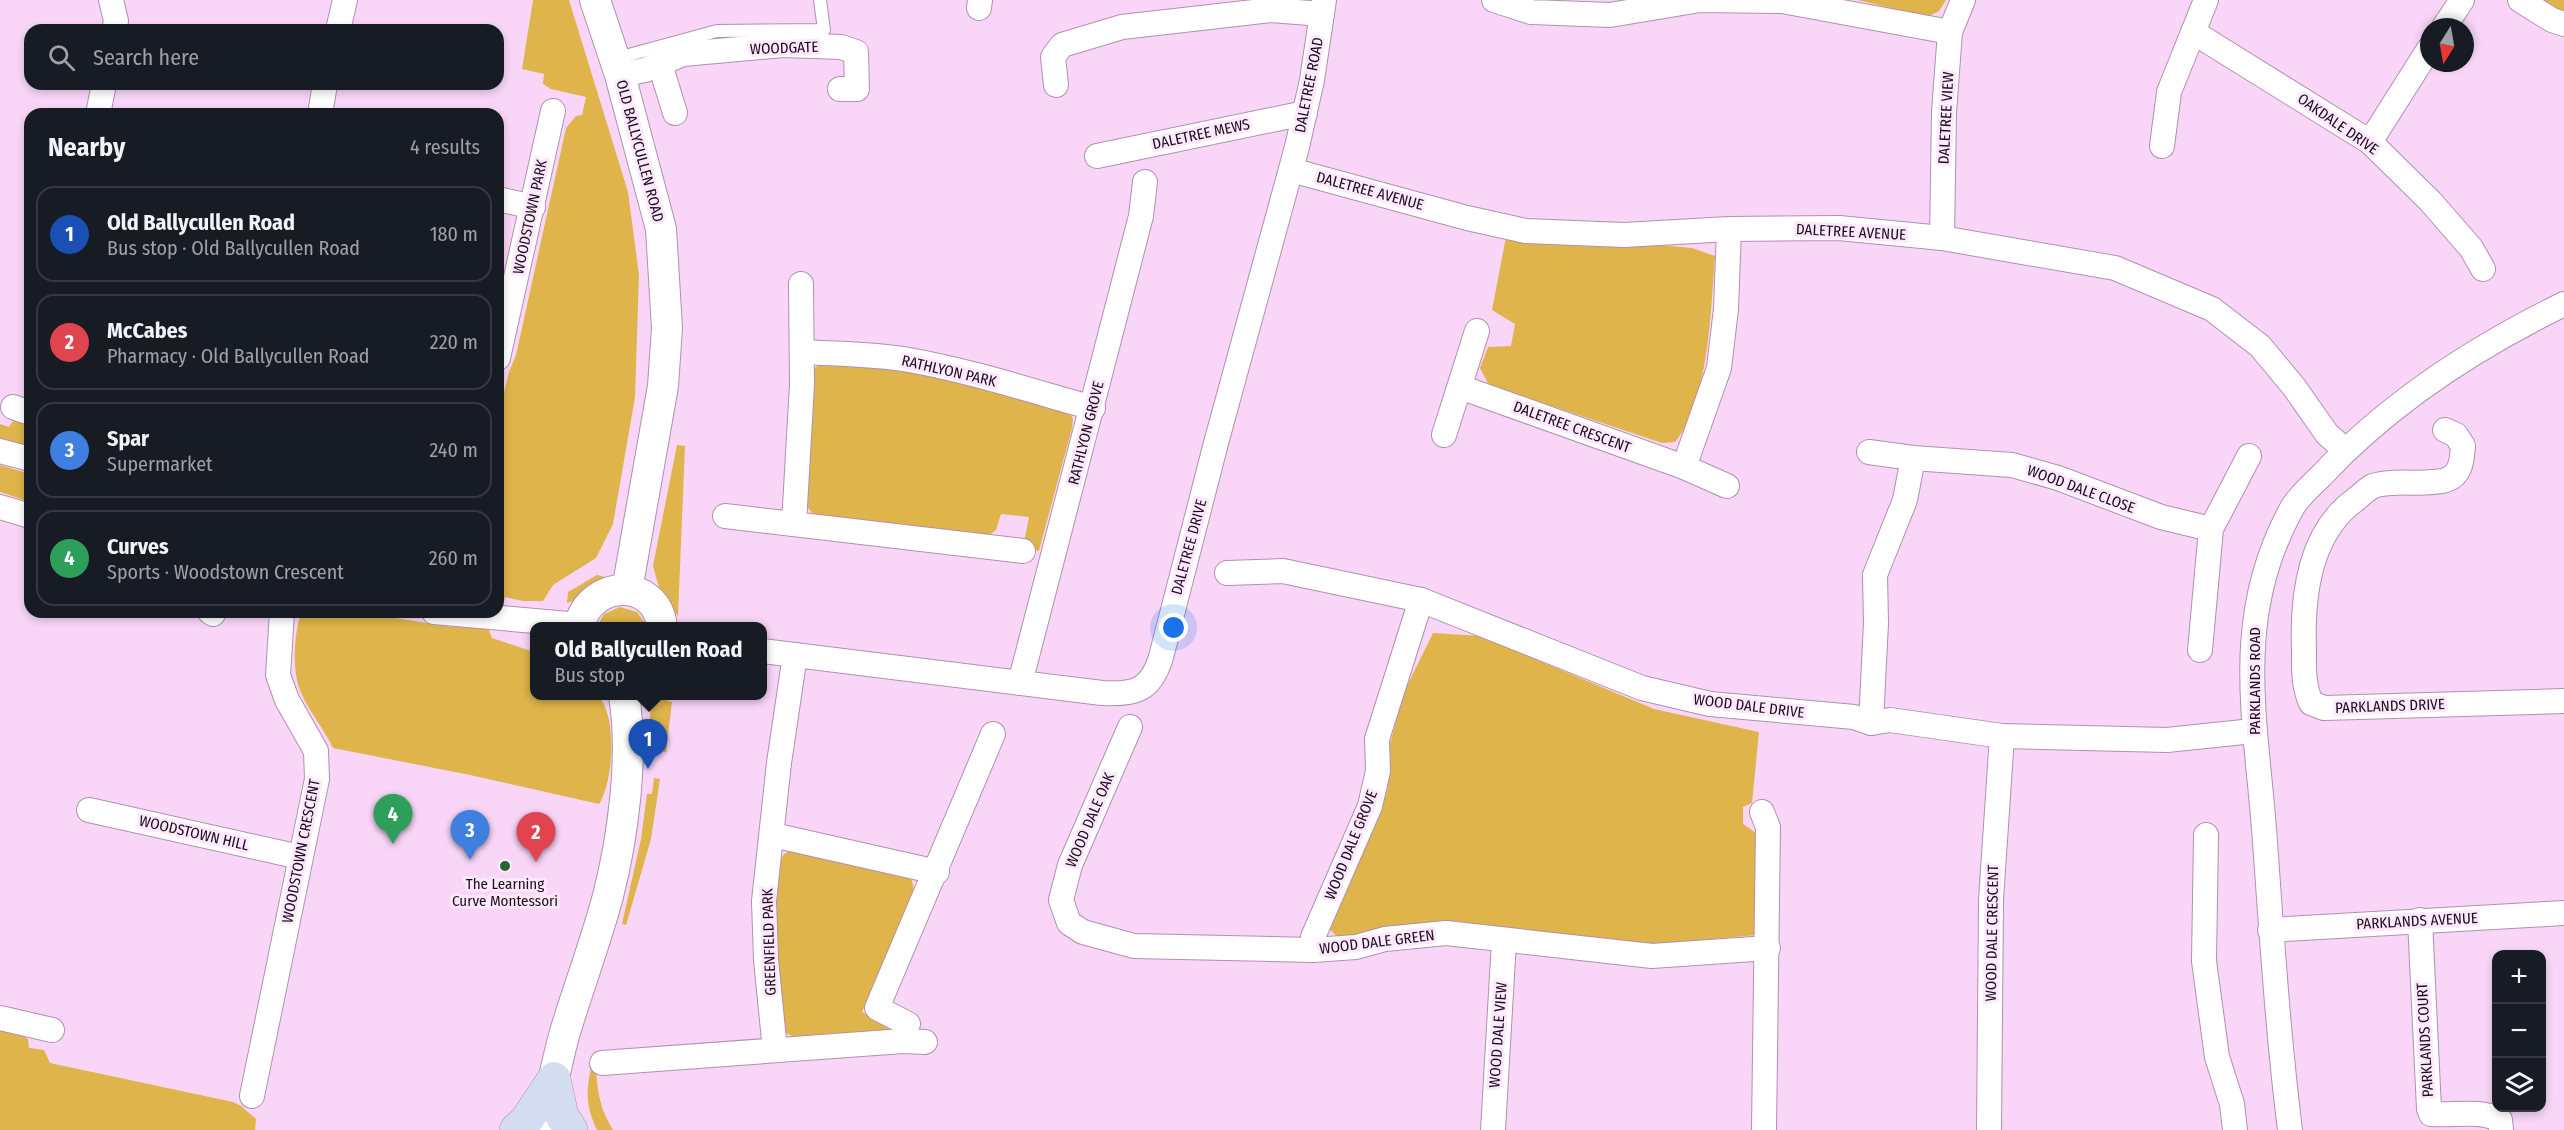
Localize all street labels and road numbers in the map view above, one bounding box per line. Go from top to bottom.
street label: DALETREE ROAD [1291,36,1327,134]
street label: WOODGATE [749,38,819,58]
street label: DALETREE VIEW [1935,71,1957,165]
street label: OLD BALLYCULLEN ROAD [612,78,668,224]
street label: OAKDALE DRIVE [2294,90,2382,158]
street label: DALETREE MEWS [1151,115,1251,153]
street label: WOODSTOWN PARK [509,158,551,276]
street label: DALETREE AVENUE [1314,168,1426,214]
street label: DALETREE AVENUE [1796,220,1906,244]
street label: RATHLYON PARK [900,351,998,391]
street label: RATHLYON GROVE [1064,379,1108,487]
street label: DALETREE CRESCENT [1511,397,1633,457]
street label: WOOD DALE CLOSE [2025,461,2137,517]
street label: DALETREE DRIVE [1168,497,1210,597]
street label: PARKLANDS ROAD [2246,627,2264,735]
street label: WOOD DALE DRIVE [1693,690,1805,722]
street label: PARKLANDS DRIVE [2335,695,2445,717]
street label: WOOD DALE OAK [1062,770,1118,870]
street label: WOODSTOWN CRESCENT [278,777,324,925]
street label: WOOD DALE GROVE [1321,788,1381,902]
street label: WOODSTOWN HILL [137,812,251,854]
street label: WOOD DALE CRESCENT [1982,864,2002,1002]
street label: GREENFIELD PARK [758,888,780,996]
street label: PARKLANDS AVENUE [2356,909,2478,933]
street label: WOOD DALE GREEN [1318,926,1436,958]
street label: WOOD DALE VIEW [1485,982,1511,1088]
street label: PARKLANDS COURT [2413,982,2437,1098]

